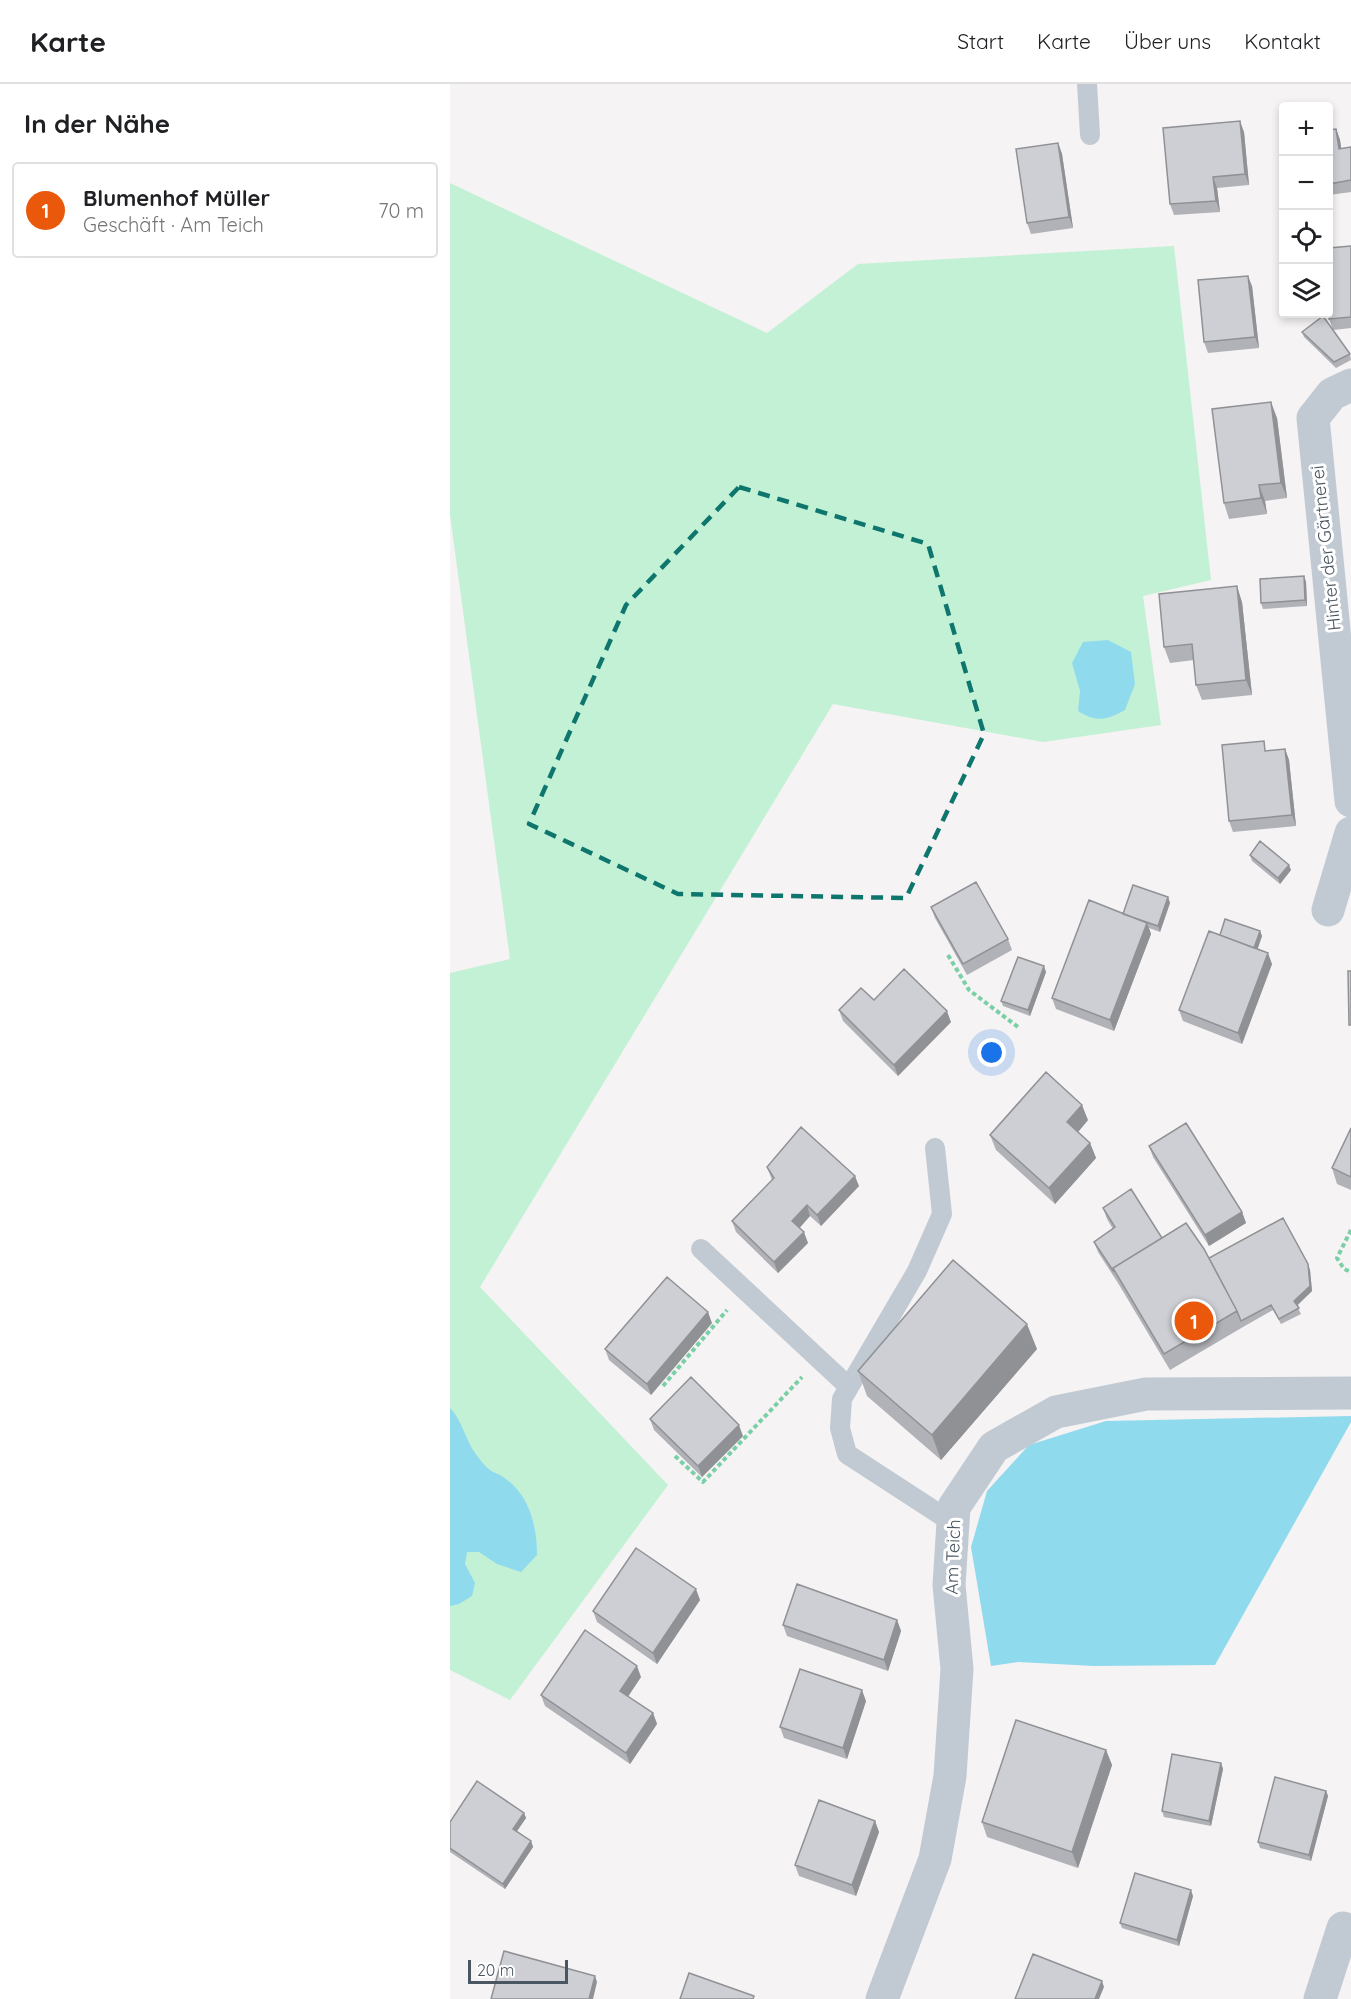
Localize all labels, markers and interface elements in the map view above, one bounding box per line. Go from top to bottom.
text: Karte [30,24,106,59]
text: Start [957,28,1004,54]
text: Karte [1037,28,1091,54]
text: Über uns [1124,28,1211,54]
text: Kontakt [1244,28,1321,54]
map controls [1279,102,1333,318]
button: + [1279,102,1333,156]
text: In der Nähe [24,107,170,140]
button: − [1279,156,1333,210]
text: Blumenhof Müller [83,184,270,212]
text: 1 [42,198,49,223]
text: 70 m [378,198,424,223]
button: locate [1279,210,1333,264]
text: Geschäft · Am Teich [83,212,264,237]
button: layers [1279,264,1333,318]
street label: Hinter der Gärtnerei [1305,464,1346,632]
your location [977,1038,1006,1067]
pin: 1 [1174,1298,1214,1344]
street label: Am Teich [940,1519,965,1595]
scale bar [468,1957,568,1984]
text: 20 m [477,1960,514,1980]

